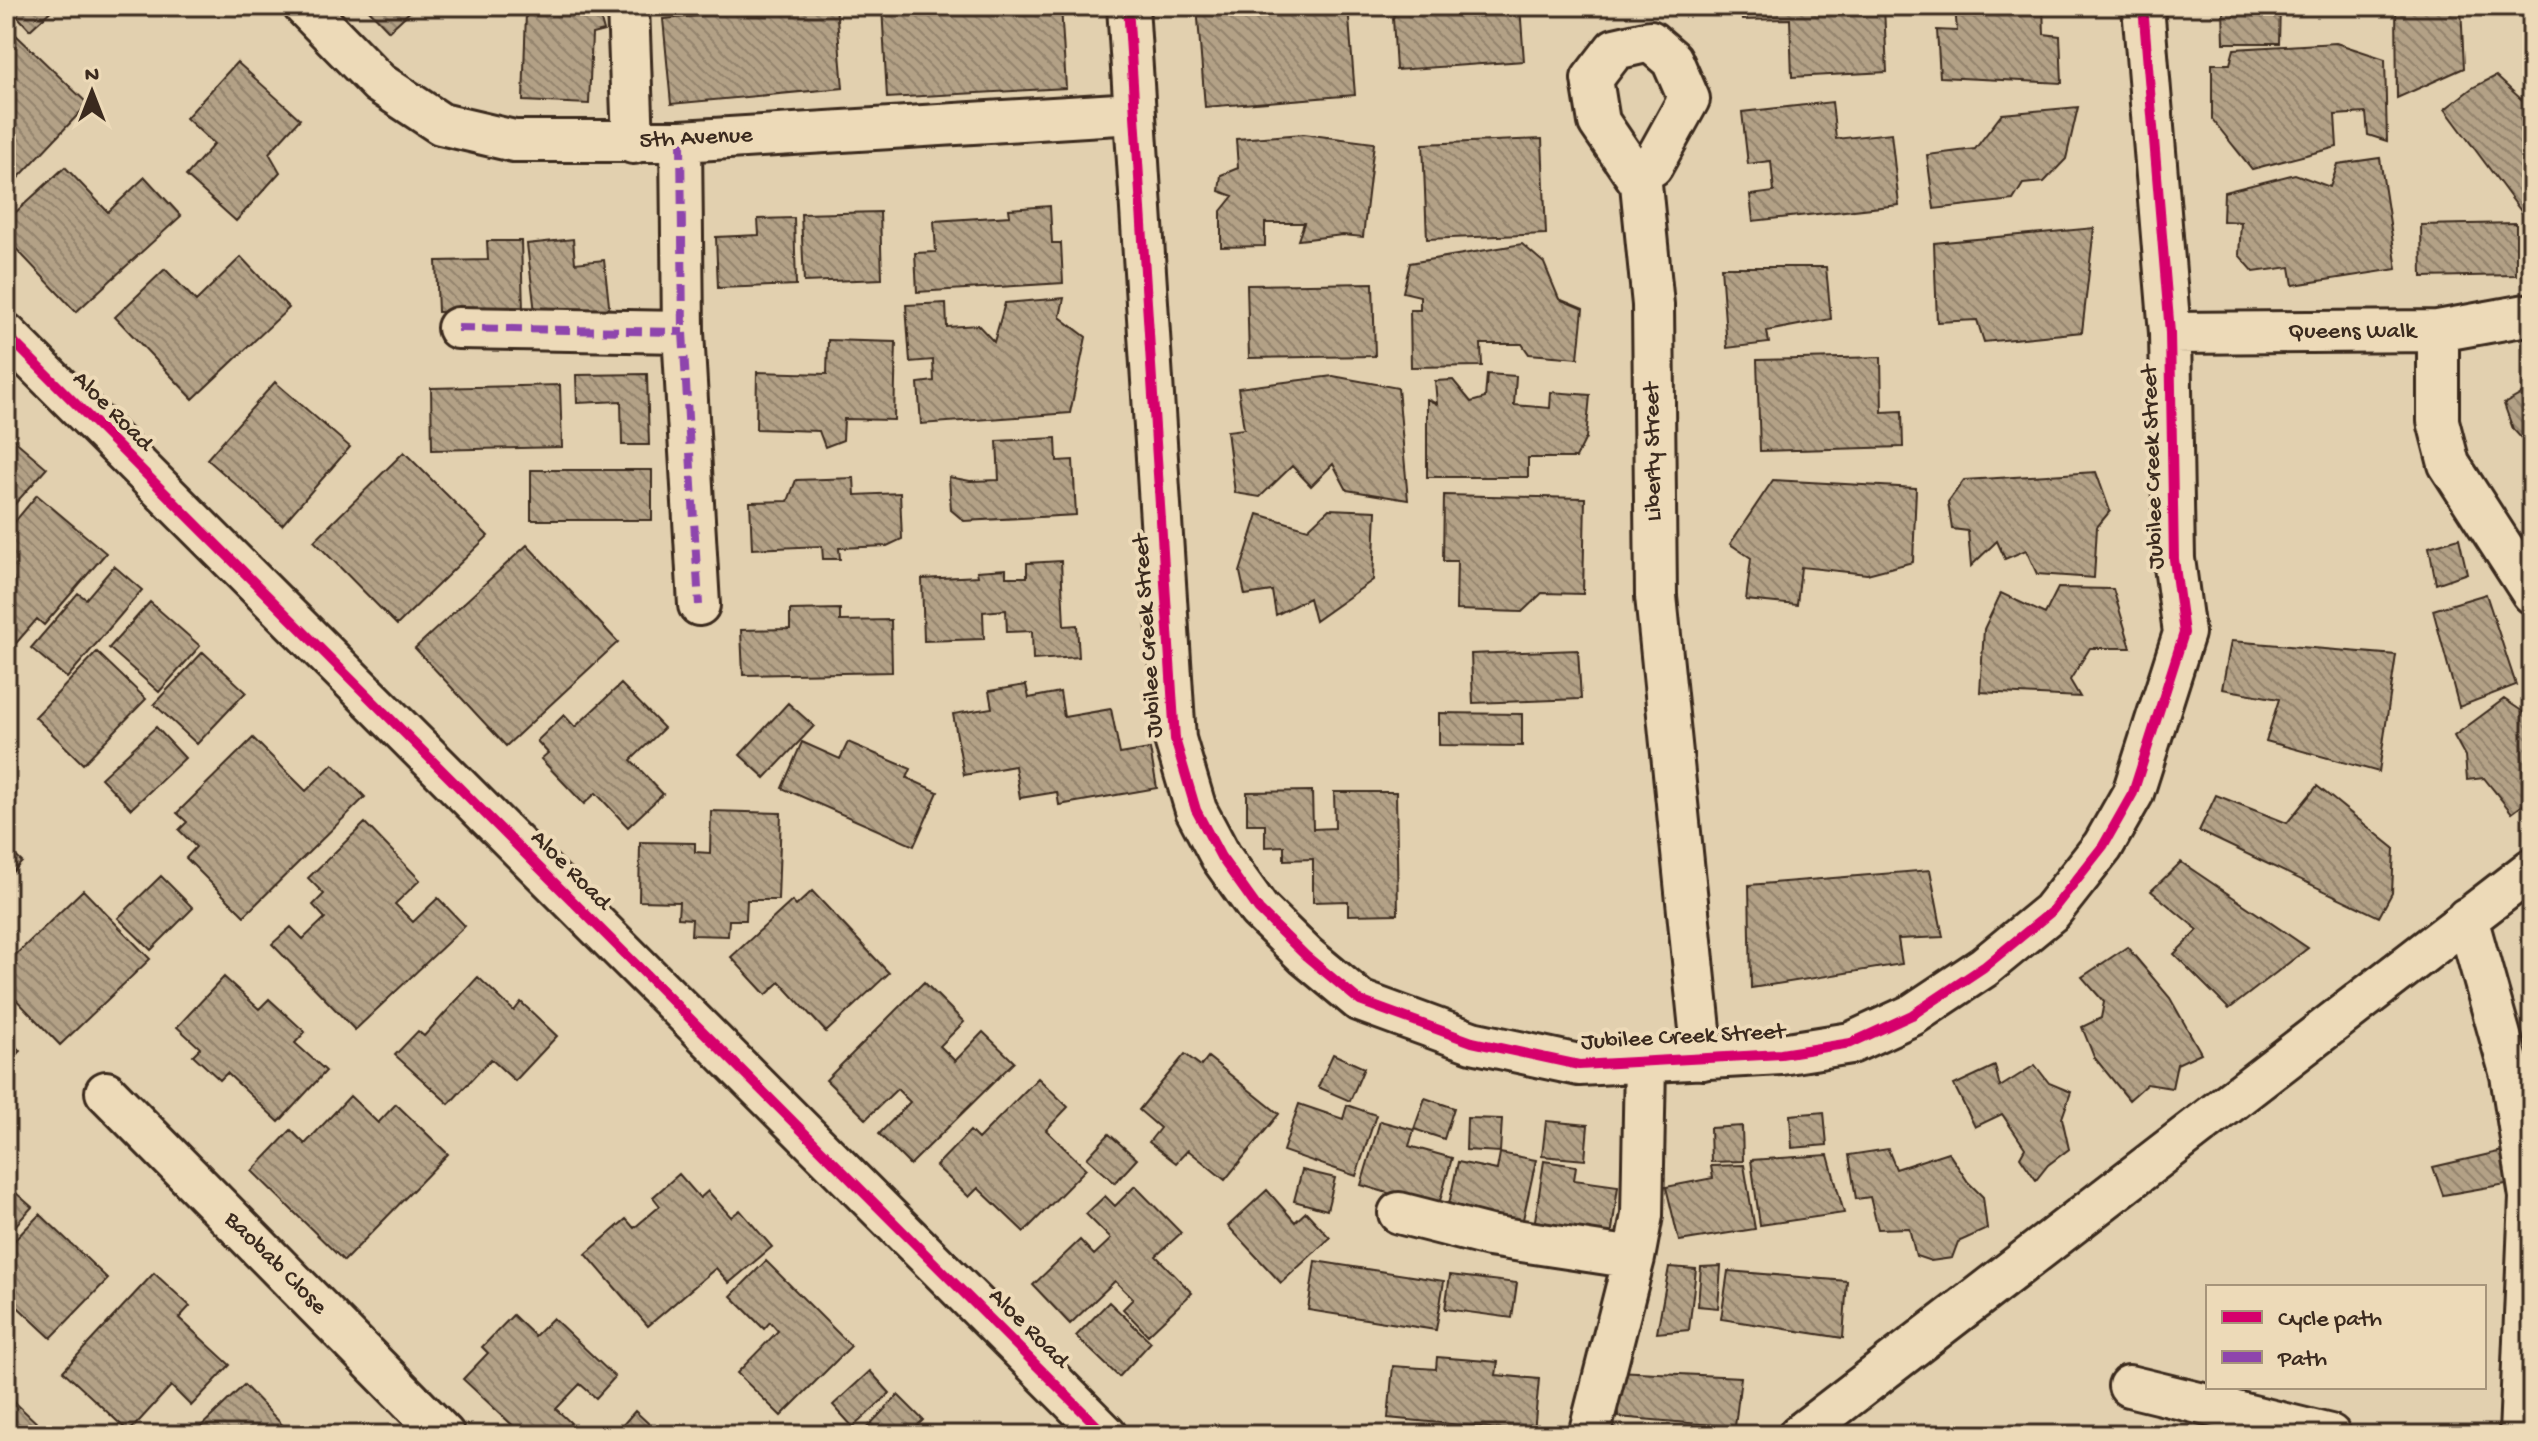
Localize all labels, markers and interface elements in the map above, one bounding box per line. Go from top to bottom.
north arrow [52,52,132,132]
text: N [85,63,99,89]
street label: 5th Avenue [639,122,754,156]
street label: Queens Walk [2288,318,2418,347]
street label: Jubilee Creek Street [2136,362,2172,570]
street label: Aloe Road [66,366,160,460]
street label: Liberty Street [1638,380,1670,522]
street label: Jubilee Creek Street [1127,531,1171,739]
street label: Aloe Road [524,825,618,919]
street label: Jubilee Creek Street [1580,1018,1788,1058]
street label: Baobab Close [217,1206,333,1322]
street label: Aloe Road [982,1283,1076,1377]
legend [2206,1285,2486,1389]
text: Cycle path [2278,1306,2382,1335]
text: Path [2277,1346,2327,1375]

